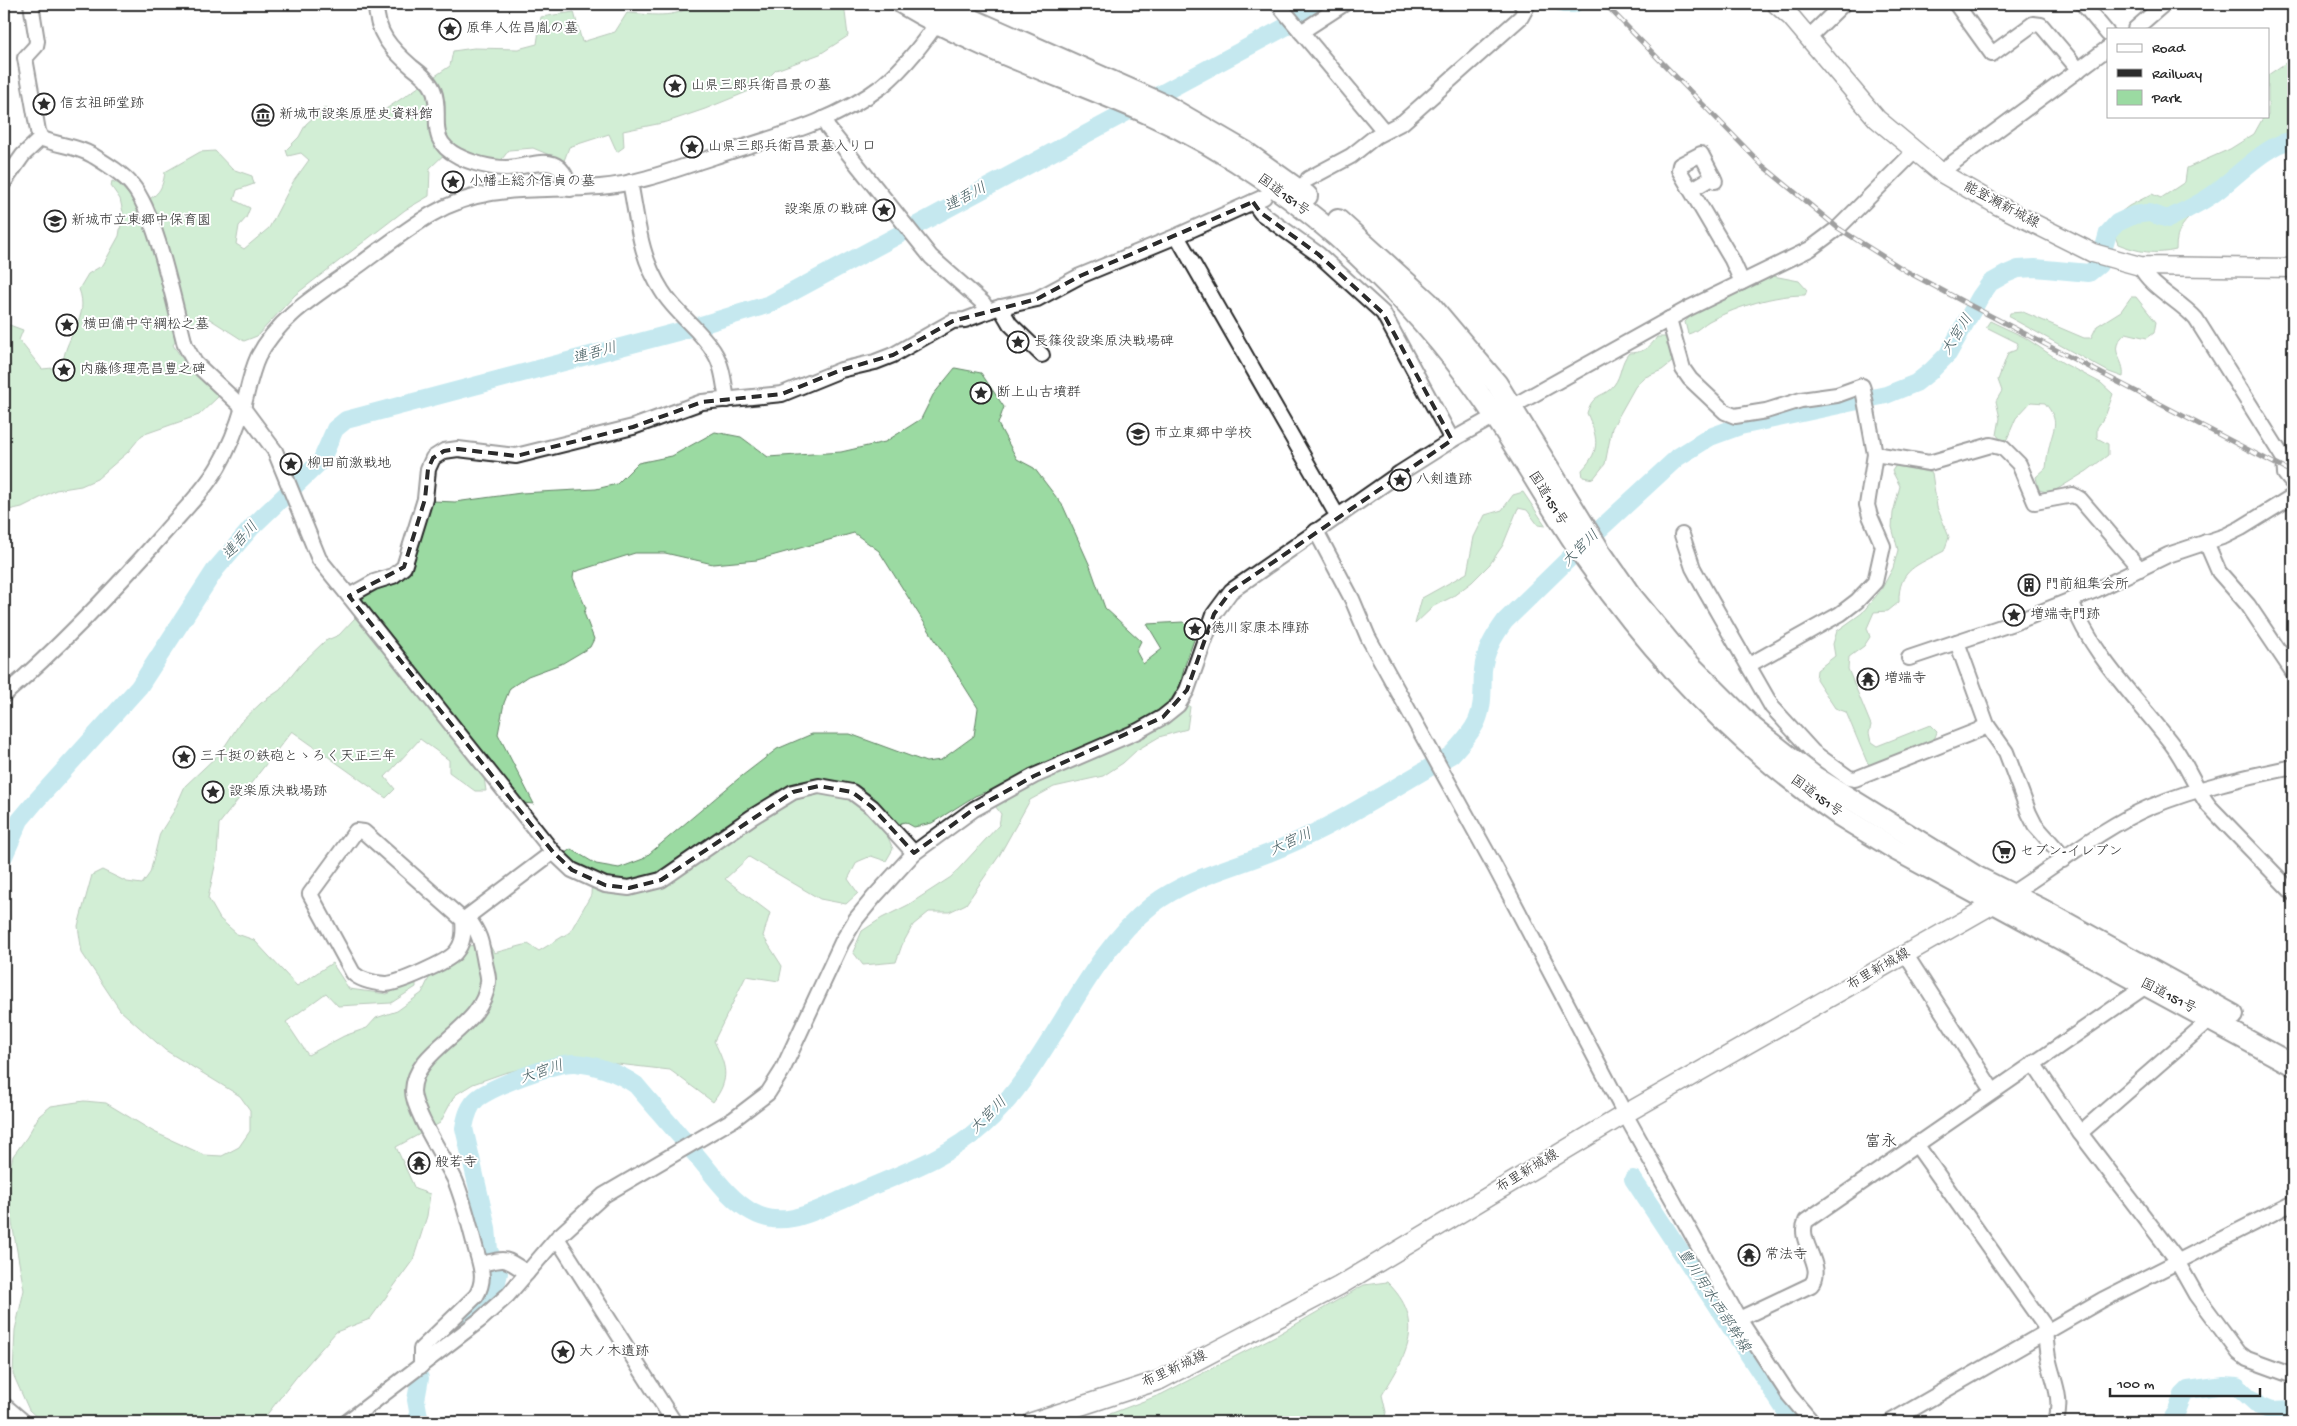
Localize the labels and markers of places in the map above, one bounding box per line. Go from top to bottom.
place icon: 原隼人佐昌胤の墓 [438,17,462,41]
place label: 原隼人佐昌胤の墓 [466,21,578,38]
place icon: 山県三郎兵衛昌景の墓 [663,74,687,98]
place label: 山県三郎兵衛昌景の墓 [691,78,831,95]
place icon: 信玄祖師堂跡 [32,92,56,116]
place label: 信玄祖師堂跡 [60,96,144,113]
museum icon: 新城市設楽原歴史資料館 [251,103,275,127]
place label: 新城市設楽原歴史資料館 [279,106,433,124]
place icon: 山県三郎兵衛昌景墓入り口 [680,135,704,159]
place label: 山県三郎兵衛昌景墓入り口 [708,139,876,156]
place icon: 小幡上総介信貞の墓 [441,170,465,194]
place label: 小幡上総介信貞の墓 [469,174,595,191]
place icon: 設楽原の戦碑 [872,198,896,222]
place label: 設楽原の戦碑 [784,202,868,219]
school or university icon: 新城市立東郷中保育園 [43,209,67,233]
place label: 新城市立東郷中保育園 [71,213,211,230]
place icon: 横田備中守綱松之墓 [55,313,79,337]
place label: 横田備中守綱松之墓 [83,317,209,334]
place icon: 長篠役設楽原決戦場碑 [1006,330,1030,354]
place label: 長篠役設楽原決戦場碑 [1034,334,1174,351]
place icon: 内藤修理亮昌豊之碑 [52,358,76,382]
place label: 内藤修理亮昌豊之碑 [80,362,206,379]
place icon: 断上山古墳群 [969,381,993,405]
place label: 断上山古墳群 [997,385,1081,402]
school or university icon: 市立東郷中学校 [1126,422,1150,446]
place label: 市立東郷中学校 [1154,426,1252,443]
place icon: 柳田前激戦地 [279,452,303,476]
place label: 柳田前激戦地 [307,456,391,473]
place icon: 八剣遺跡 [1388,468,1412,492]
place label: 八剣遺跡 [1416,472,1472,489]
building icon: 門前組集会所 [2017,573,2041,597]
place label: 門前組集会所 [2045,577,2129,594]
place icon: 増端寺門跡 [2002,603,2026,627]
place label: 増端寺門跡 [2030,607,2100,624]
place icon: 徳川家康本陣跡 [1183,617,1207,641]
place label: 徳川家康本陣跡 [1211,621,1309,638]
temple icon: 増端寺 [1856,667,1880,691]
place label: 増端寺 [1884,671,1926,688]
place icon: 三千挺の鉄砲とゝろく天正三年 [172,745,196,769]
place label: 三千挺の鉄砲とゝろく天正三年 [200,749,396,766]
place icon: 設楽原決戦場跡 [201,780,225,804]
place label: 設楽原決戦場跡 [229,784,327,801]
supermarket icon: セブン-イレブン [1992,840,2016,864]
place label: セブン-イレブン [2020,844,2122,861]
temple icon: 般若寺 [407,1151,431,1175]
place label: 般若寺 [435,1155,477,1172]
temple icon: 常法寺 [1737,1243,1761,1267]
place label: 常法寺 [1765,1247,1807,1264]
place icon: 大ノ木遺跡 [551,1340,575,1364]
place label: 大ノ木遺跡 [579,1344,649,1361]

